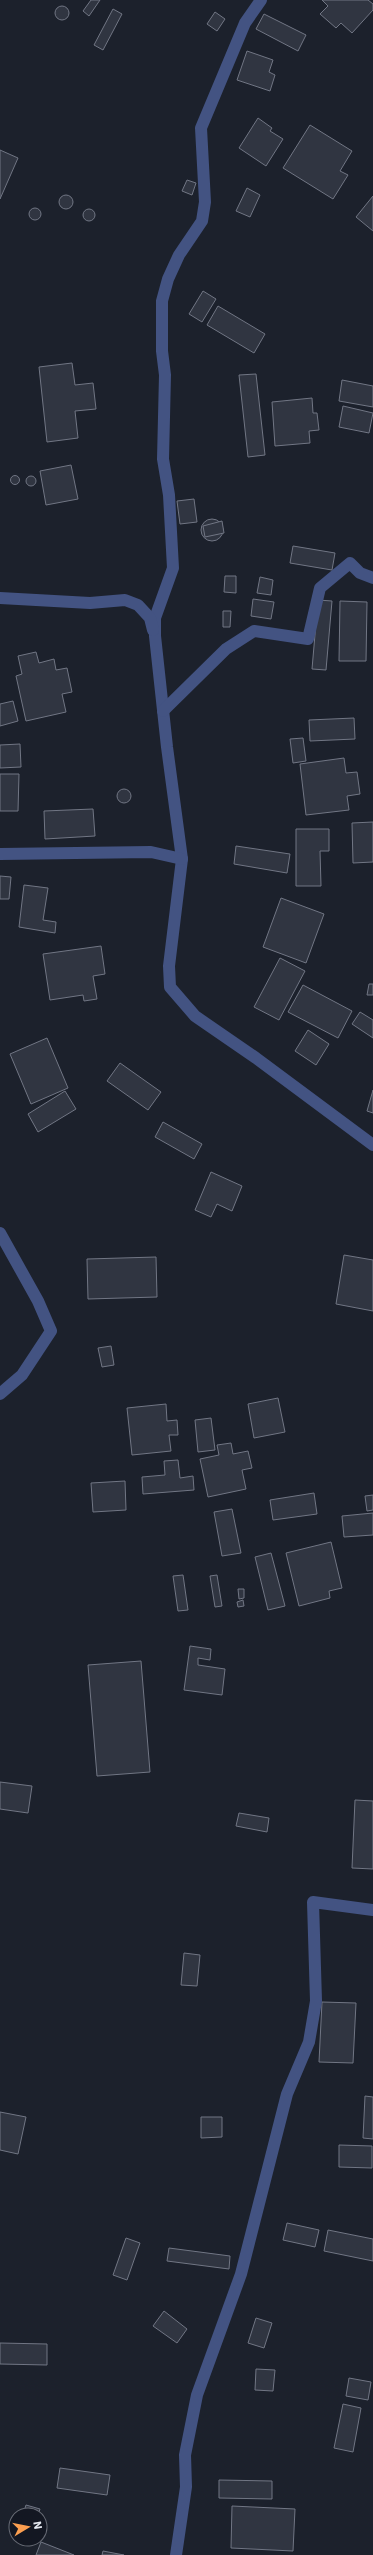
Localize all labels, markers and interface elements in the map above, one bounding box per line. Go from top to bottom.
north arrow [8,2507,48,2547]
text: N [30,2520,45,2530]

